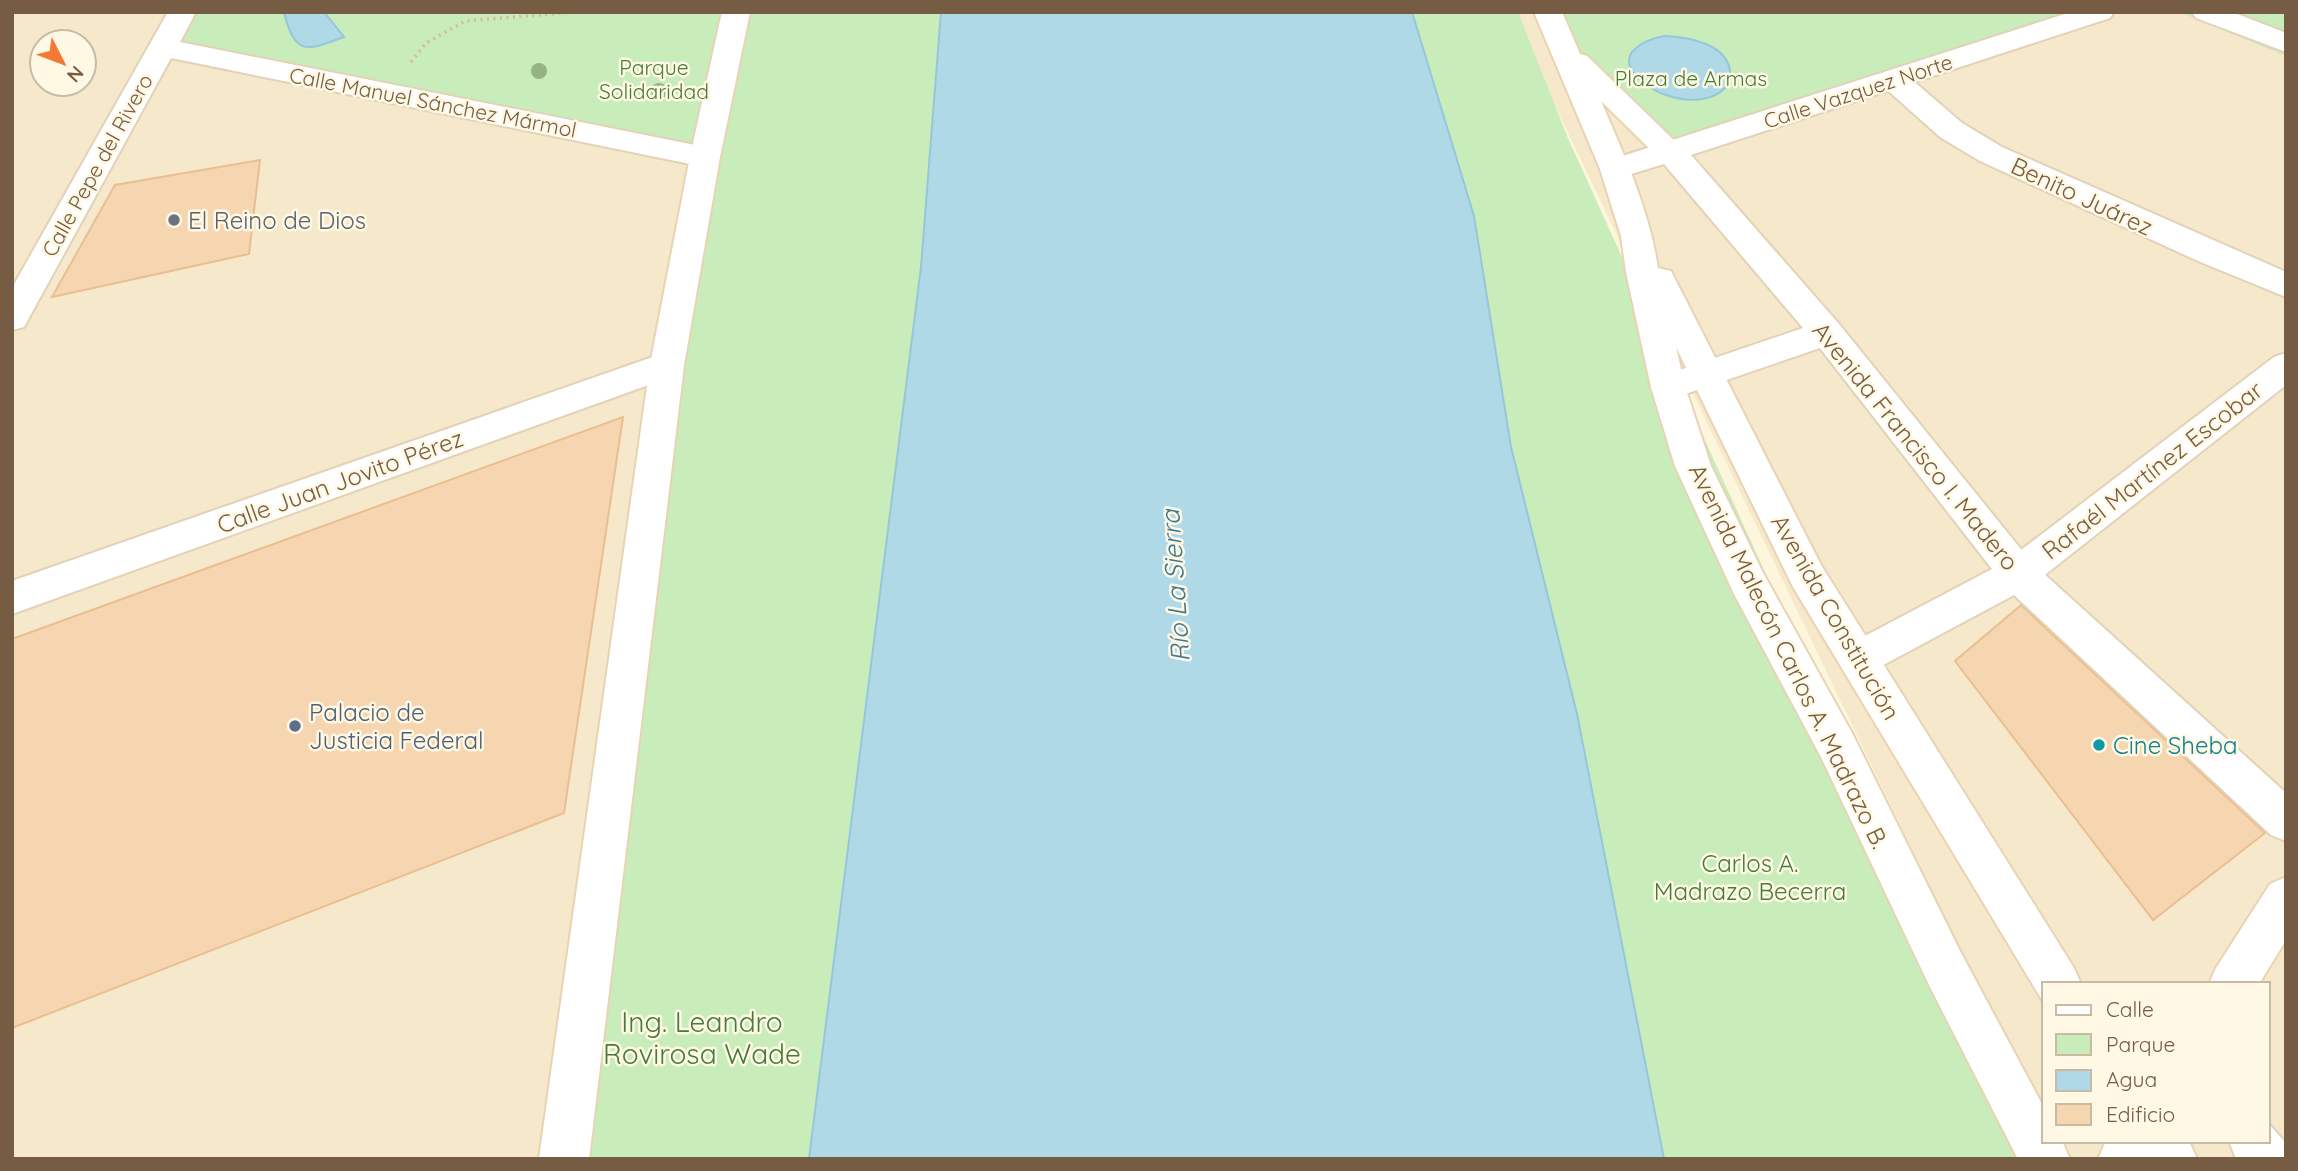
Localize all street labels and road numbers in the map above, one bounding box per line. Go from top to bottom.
street label: Calle Vazquez Norte [1760,48,1956,134]
street label: Calle Manuel Sánchez Mármol [287,61,579,143]
street label: Calle Pepe del Rivero [36,69,158,261]
street label: Benito Juárez [2006,150,2158,242]
street label: Avenida Francisco I. Madero [1806,316,2026,576]
street label: Rafaél Martínez Escobar [2036,374,2268,566]
street label: Calle Juan Jovito Pérez [213,422,467,540]
street label: Avenida Malecón Carlos A. Madrazo B. [1682,459,1896,853]
street label: Avenida Constitución [1765,509,1907,725]

